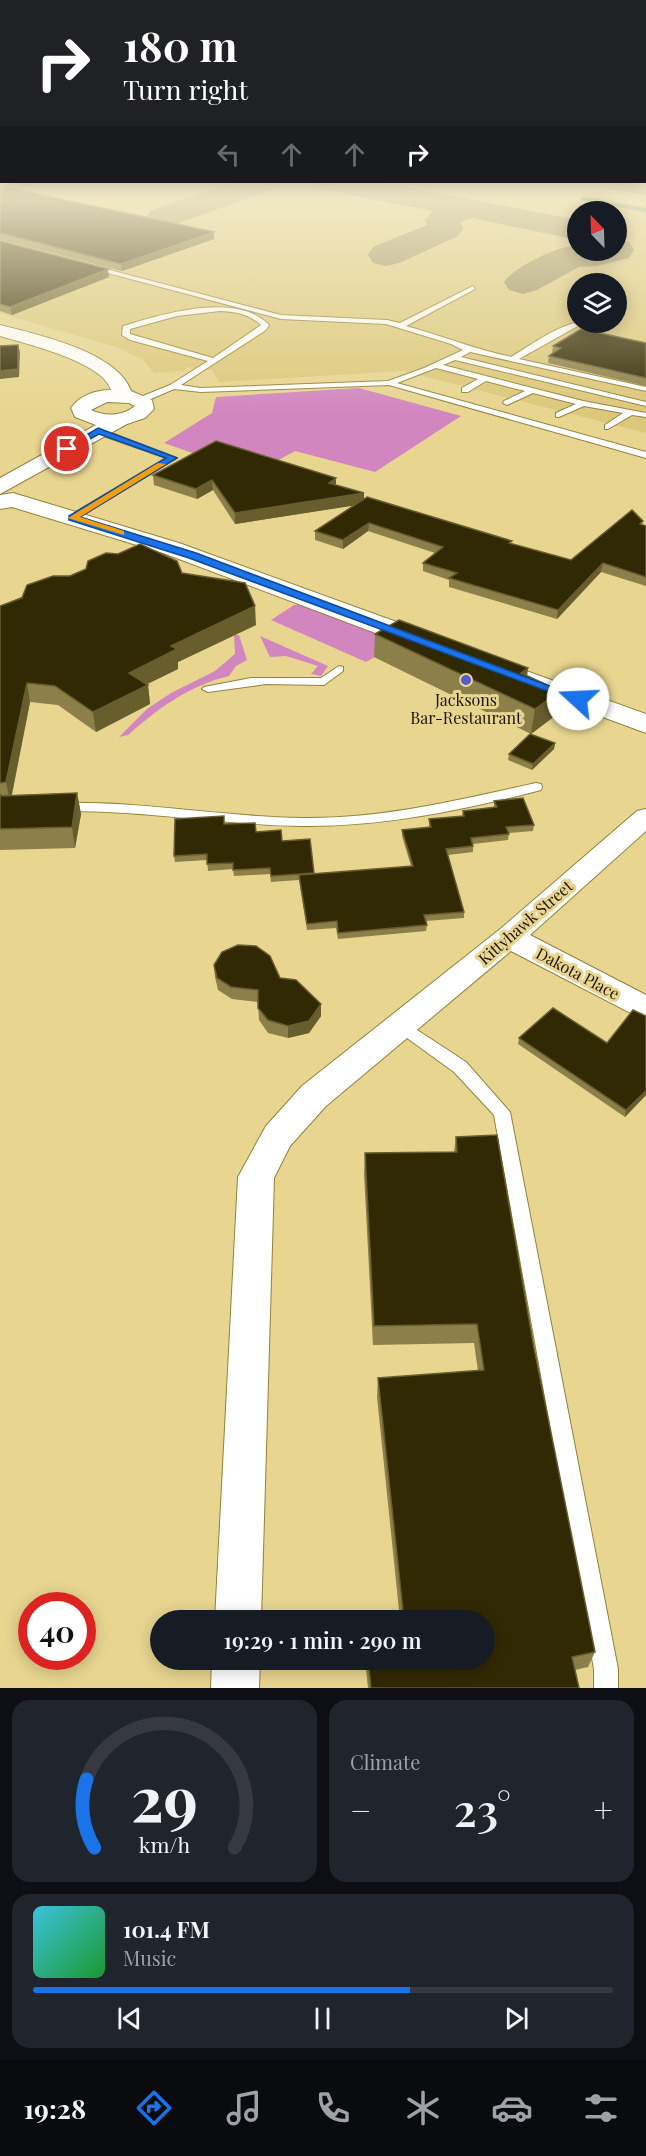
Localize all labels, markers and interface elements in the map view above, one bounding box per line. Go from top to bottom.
text: 180 m [123,17,238,73]
icon: right [24,24,102,102]
text: Turn right [123,71,248,107]
icon: left [212,138,245,171]
icon: ahead [275,138,308,171]
icon: ahead [338,138,371,171]
icon: right [401,138,434,171]
north arrow [567,201,627,261]
map controls [567,201,627,333]
button: layers [567,273,627,333]
pin [41,423,92,474]
icon: arrive [50,432,83,465]
position arrow [546,667,610,731]
marker: Jacksons Bar-Restaurant [459,673,473,687]
place label: Jacksons Bar-Restaurant [410,689,522,728]
street label: Kittyhawk Street [473,875,577,969]
street label: Dakota Place [533,942,623,1004]
speed limit sign: 40 [18,1592,96,1670]
text: 19:29 · 1 min · 290 m [224,1625,421,1655]
text: Climate [350,1748,420,1775]
text: 29 [131,1754,198,1838]
text: 23° [454,1778,511,1838]
text: − [350,1787,371,1831]
text: + [594,1787,613,1831]
text: km/h [139,1830,191,1858]
text: 101.4 FM [123,1914,210,1944]
text: Music [123,1944,176,1971]
icon: previous [113,2002,146,2035]
icon: pause [306,2002,339,2035]
icon: next [500,2002,533,2035]
icon: directions [133,2087,175,2129]
icon: music [223,2087,265,2129]
icon: phone [312,2087,354,2129]
icon: climate [402,2087,444,2129]
icon: car [491,2087,533,2129]
icon: filters [580,2087,622,2129]
text: 19:28 [24,2090,86,2126]

